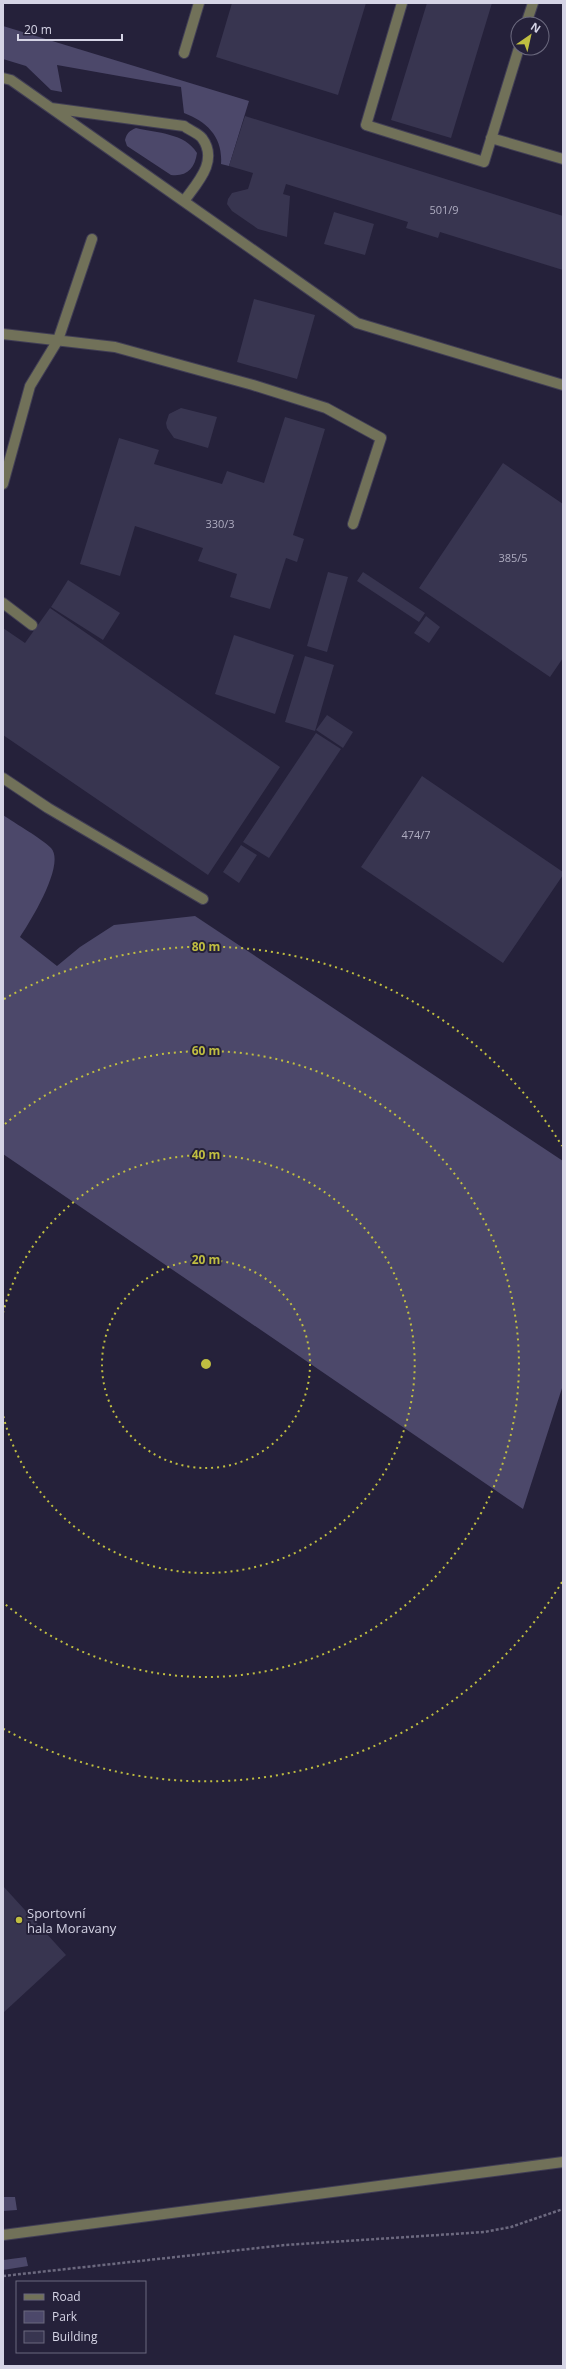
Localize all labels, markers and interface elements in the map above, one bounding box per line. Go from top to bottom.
scale bar [18,16,122,42]
north arrow [510,16,550,56]
text: N [528,19,544,36]
text: 20 m [24,21,52,38]
house number: 501/9 [429,202,459,217]
house number: 330/3 [205,516,235,531]
house number: 385/5 [498,550,528,565]
house number: 474/7 [401,827,431,842]
text: 80 m [192,938,220,955]
text: 60 m [192,1042,220,1059]
text: 40 m [192,1146,220,1163]
text: 20 m [192,1251,220,1268]
centre of rings [199,1357,213,1371]
place label: Sportovní hala Moravany [27,1904,117,1937]
marker: Sportovní hala Moravany [14,1915,24,1925]
legend [16,2281,146,2353]
text: Road [52,2288,81,2305]
text: Park [52,2308,78,2325]
text: Building [52,2328,98,2345]

